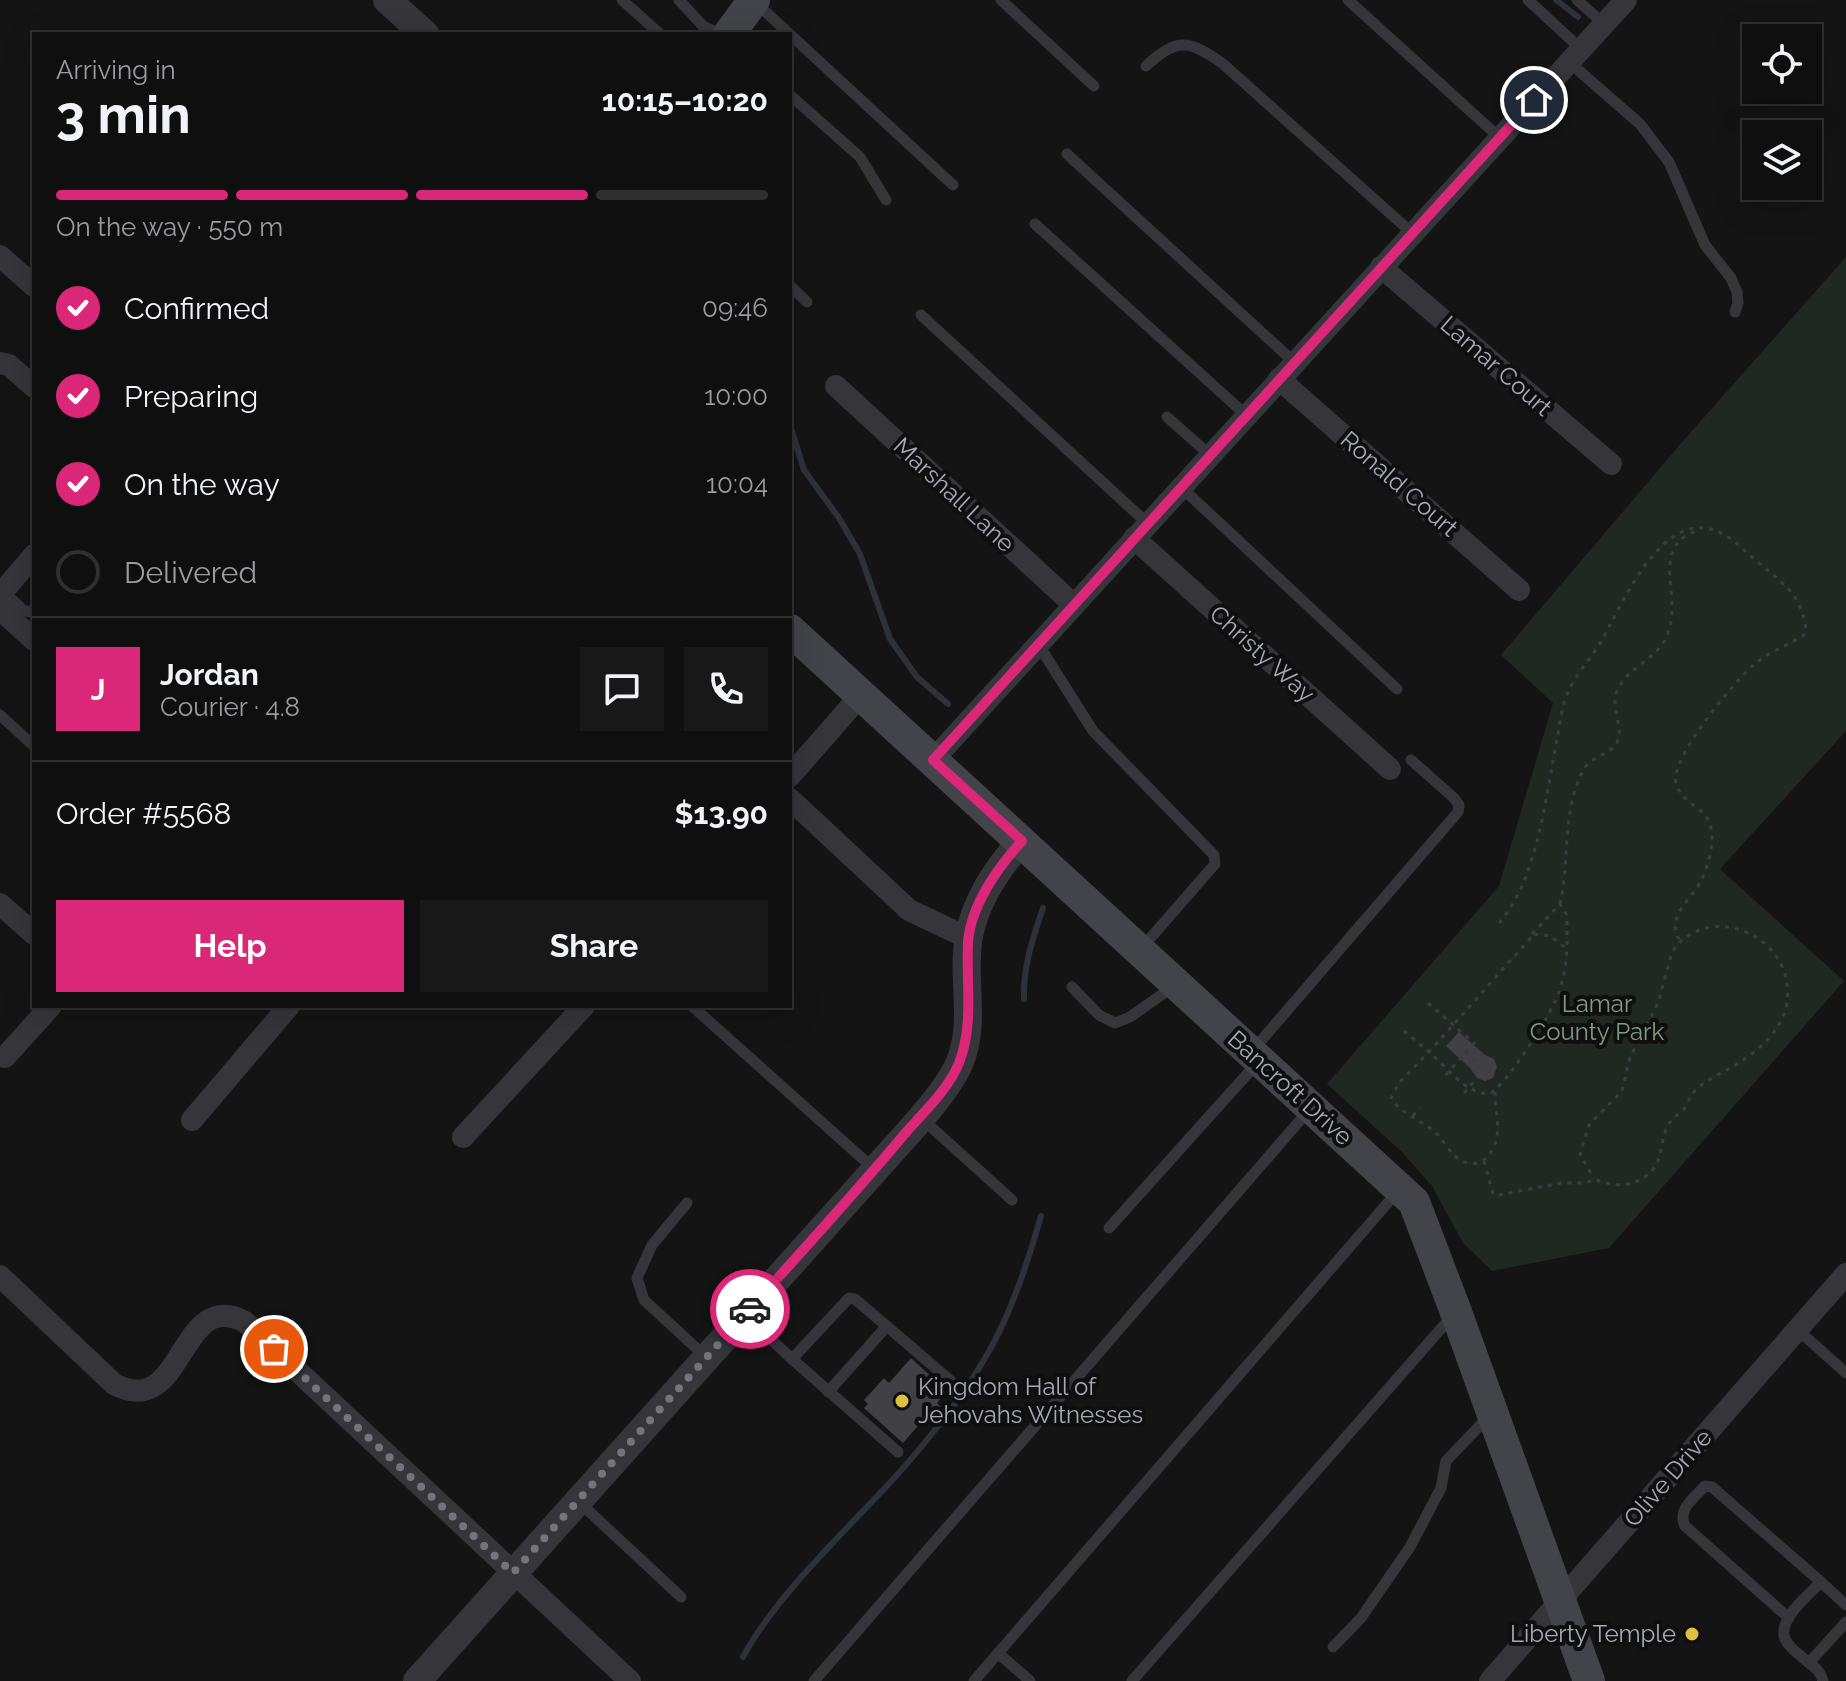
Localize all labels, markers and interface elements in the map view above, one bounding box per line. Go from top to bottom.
map controls [1742,24,1822,200]
button: locate [1742,24,1822,104]
text: Arriving in [56,55,176,85]
pin [1500,66,1568,134]
icon: home [1512,78,1556,122]
text: 10:15–10:20 [602,83,768,118]
text: 3 min [56,84,191,145]
button: layers [1742,120,1822,200]
text: On the way · 550 m [56,212,283,242]
icon: check [56,286,100,330]
text: Confirmed [124,291,269,326]
text: 09:46 [702,293,768,323]
street label: Lamar Court [1435,310,1558,422]
icon: check [56,374,100,418]
text: Preparing [124,379,258,414]
text: 10:00 [704,381,768,411]
street label: Ronald Court [1335,425,1464,542]
street label: Marshall Lane [888,431,1021,558]
icon: check [56,462,100,506]
text: On the way [124,467,280,502]
text: 10:04 [706,469,768,499]
text: Delivered [124,555,257,590]
street label: Christy Way [1204,599,1321,708]
button: chat [580,647,664,731]
button: phone [684,647,768,731]
text: Jordan [160,657,259,692]
text: J [91,672,105,707]
text: Courier · 4.8 [160,692,300,722]
text: Order #5568 [56,796,231,831]
text: $13.90 [675,796,768,831]
button: Help [56,900,404,992]
button: Share [420,900,768,992]
park label: Lamar County Park [1530,989,1664,1046]
street label: Bancroft Drive [1222,1024,1359,1151]
courier [710,1269,790,1349]
icon: car [728,1287,772,1331]
pin [240,1315,308,1383]
icon: bag [252,1327,296,1371]
place label: Kingdom Hall of Jehovahs Witnesses [918,1372,1143,1429]
marker: Kingdom Hall of Jehovahs Witnesses [893,1392,911,1410]
street label: Olive Drive [1617,1423,1718,1532]
place label: Liberty Temple [1510,1619,1676,1648]
marker: Liberty Temple [1683,1625,1701,1643]

